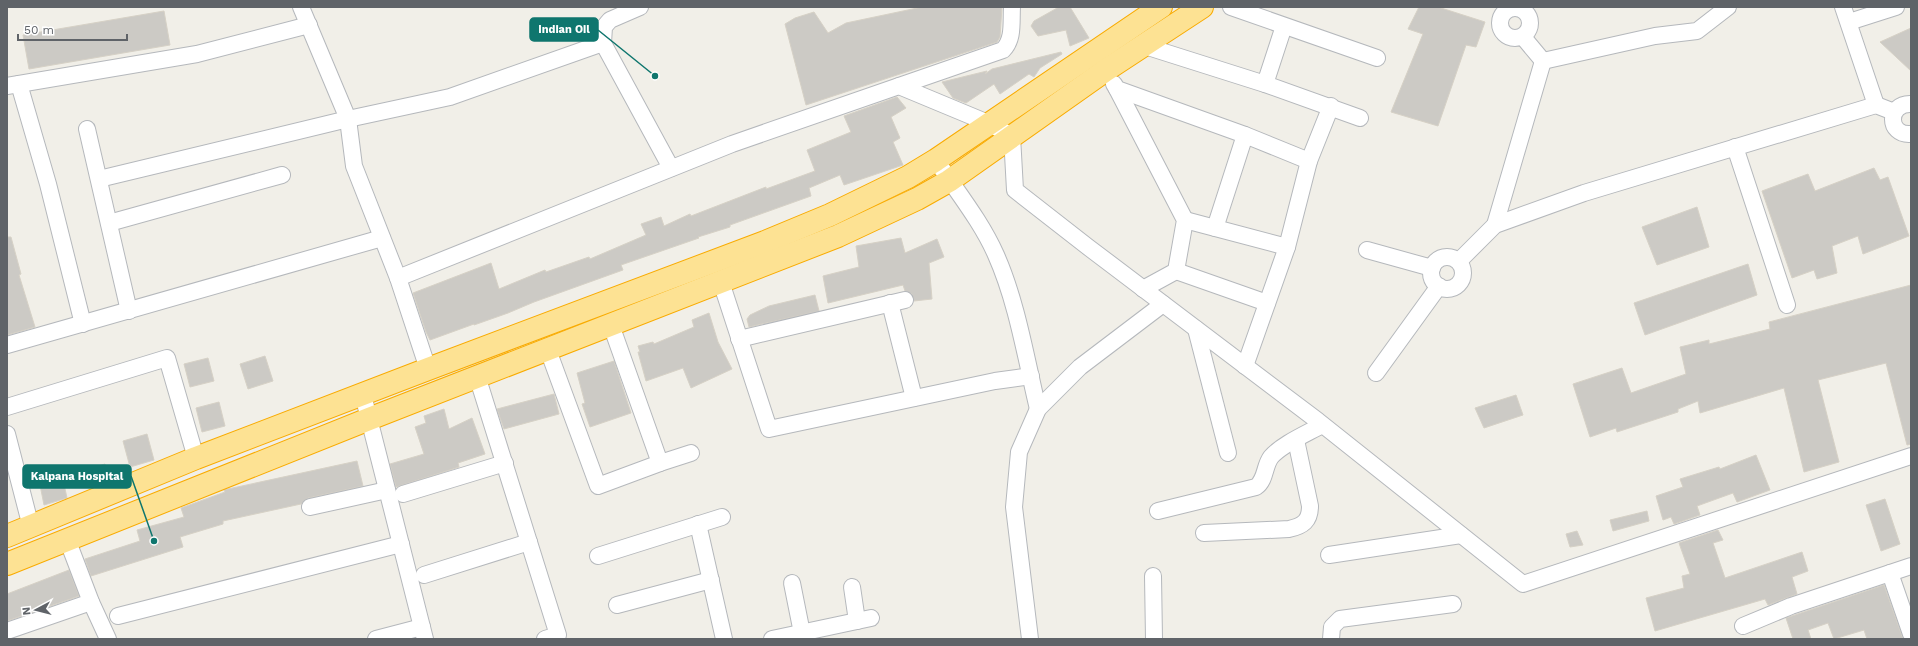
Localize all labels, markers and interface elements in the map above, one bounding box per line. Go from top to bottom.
scale bar [18,16,127,42]
callout: Indian Oil [530,18,598,41]
text: 50 m [24,23,54,37]
text: Indian Oil [538,23,590,36]
callout: Kalpana Hospital [23,465,131,488]
text: Kalpana Hospital [31,470,124,483]
north arrow [16,590,56,630]
text: N [20,606,34,616]

